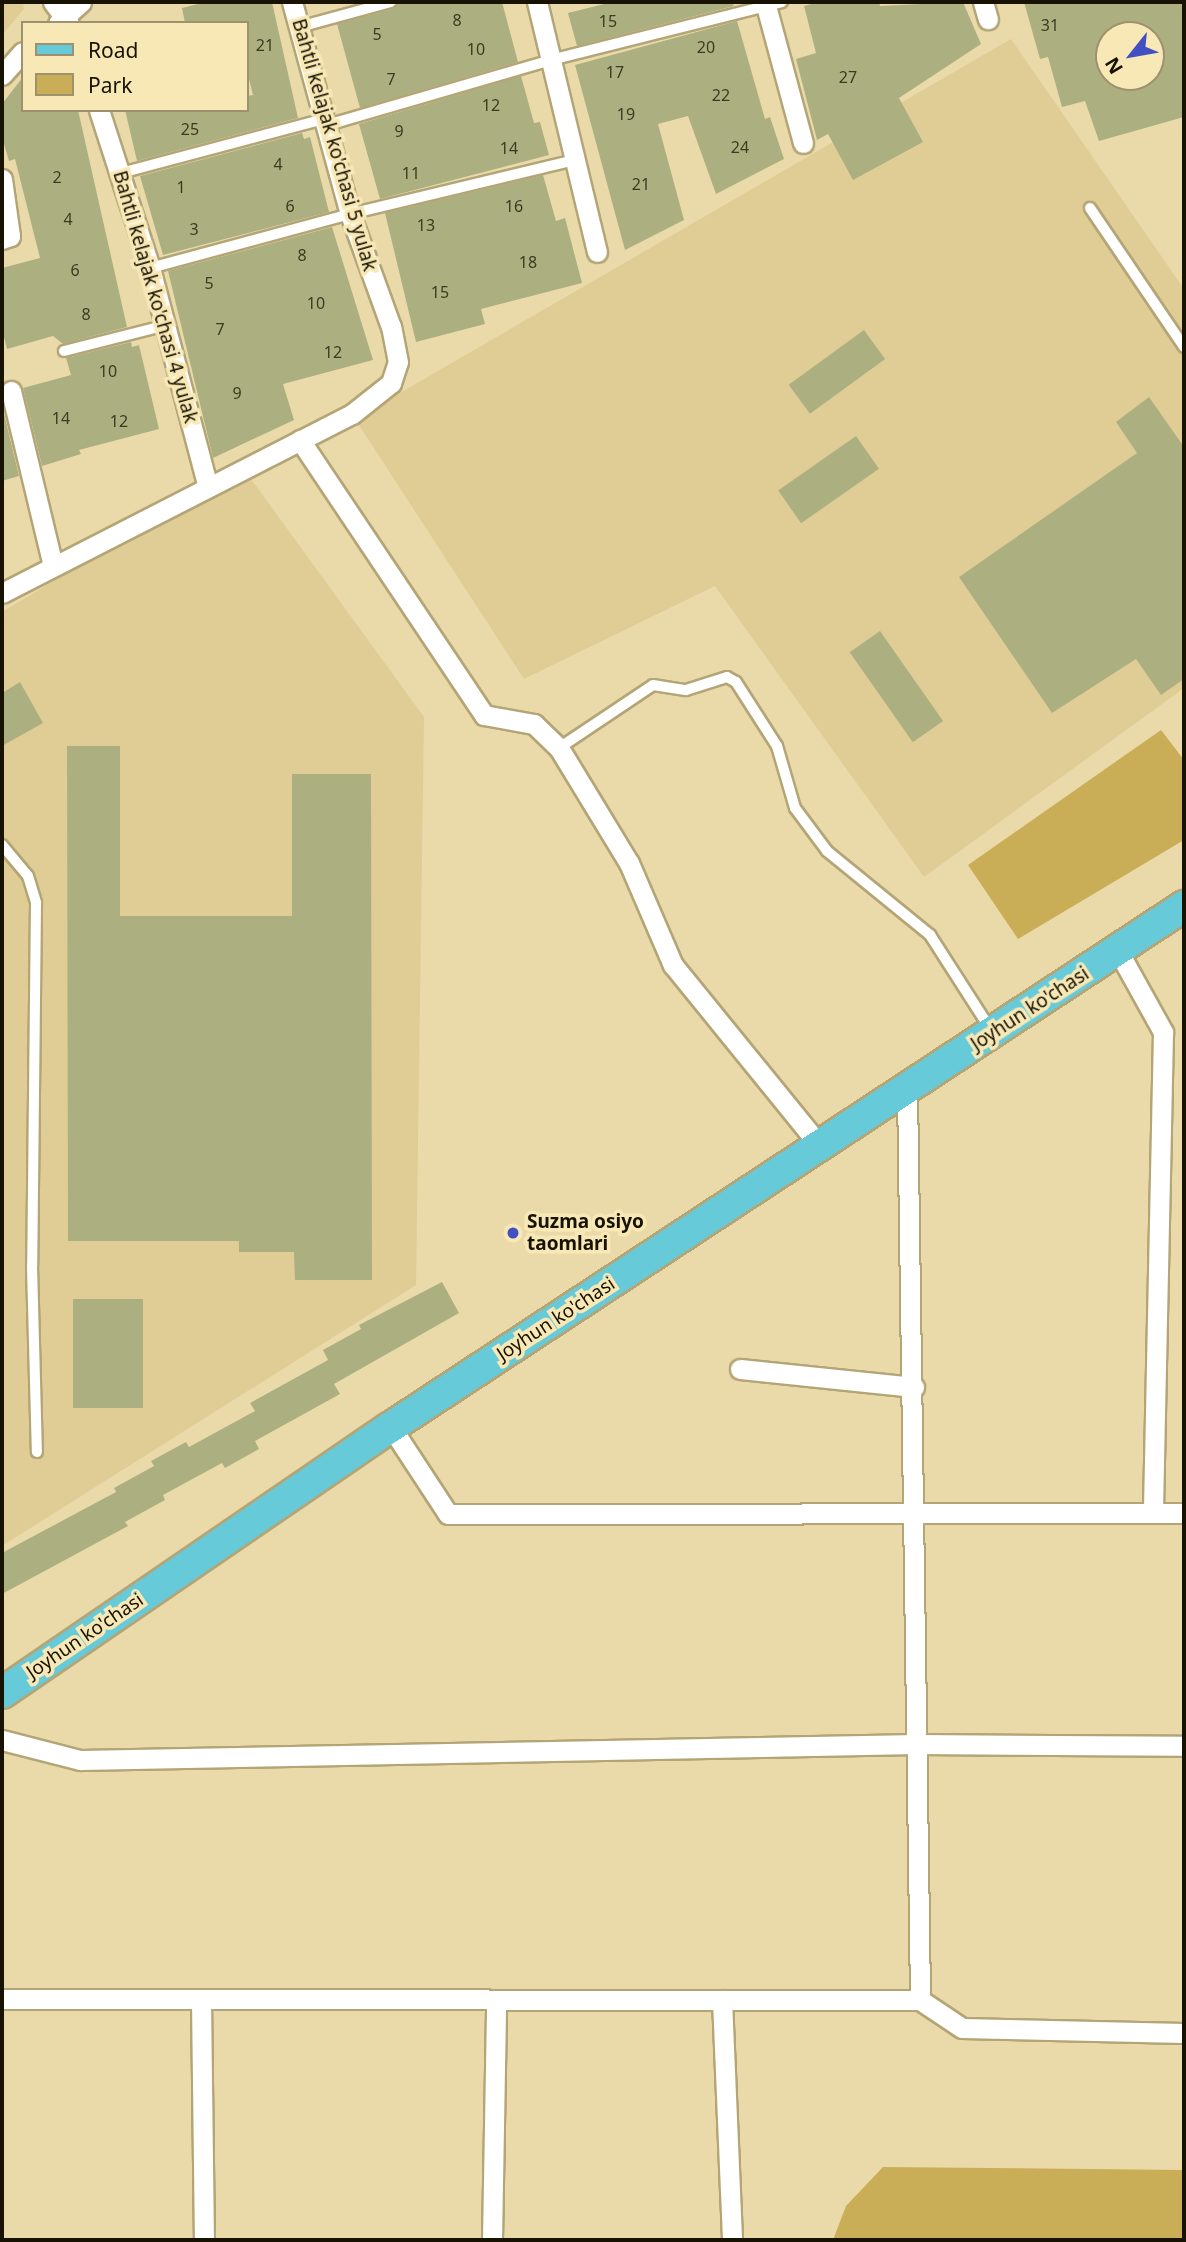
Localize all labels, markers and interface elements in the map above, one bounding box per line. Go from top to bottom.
house number: 8 [452,10,462,30]
house number: 15 [599,11,617,31]
house number: 31 [1041,15,1059,35]
street label: Bahtli kelajak ko'chasi 5 yulak [287,16,381,274]
legend [21,21,248,112]
north arrow [1095,21,1165,91]
house number: 5 [372,24,382,44]
house number: 21 [256,35,274,55]
text: Road [88,36,138,64]
house number: 20 [697,37,715,57]
house number: 10 [467,39,485,59]
text: N [1099,52,1129,79]
house number: 17 [606,62,624,82]
house number: 27 [839,67,857,87]
house number: 7 [386,69,396,89]
text: Park [88,71,132,99]
house number: 22 [712,85,730,105]
house number: 12 [482,95,500,115]
house number: 19 [617,104,635,124]
house number: 25 [181,119,199,139]
house number: 9 [394,121,404,141]
house number: 24 [731,137,749,157]
house number: 14 [500,138,518,158]
house number: 4 [273,154,283,174]
house number: 11 [402,163,420,183]
house number: 2 [52,167,62,187]
street label: Bahtli kelajak ko'chasi 4 yulak [108,168,202,426]
house number: 21 [632,174,650,194]
house number: 1 [176,177,186,197]
house number: 6 [285,196,295,216]
house number: 16 [505,196,523,216]
house number: 4 [63,209,73,229]
house number: 13 [417,215,435,235]
house number: 3 [189,219,199,239]
house number: 8 [297,245,307,265]
house number: 18 [519,252,537,272]
house number: 6 [70,260,80,280]
house number: 5 [204,273,214,293]
house number: 15 [431,282,449,302]
house number: 10 [307,293,325,313]
house number: 8 [81,304,91,324]
house number: 7 [215,319,225,339]
house number: 12 [324,342,342,362]
house number: 10 [99,361,117,381]
house number: 9 [232,383,242,403]
house number: 14 [52,408,70,428]
house number: 12 [110,411,128,431]
street label: Joyhun ko'chasi [967,962,1093,1056]
place label: Suzma osiyo taomlari [527,1211,644,1255]
marker: Suzma osiyo taomlari [505,1225,521,1241]
street label: Joyhun ko'chasi [493,1272,619,1366]
street label: Joyhun ko'chasi [22,1588,148,1684]

